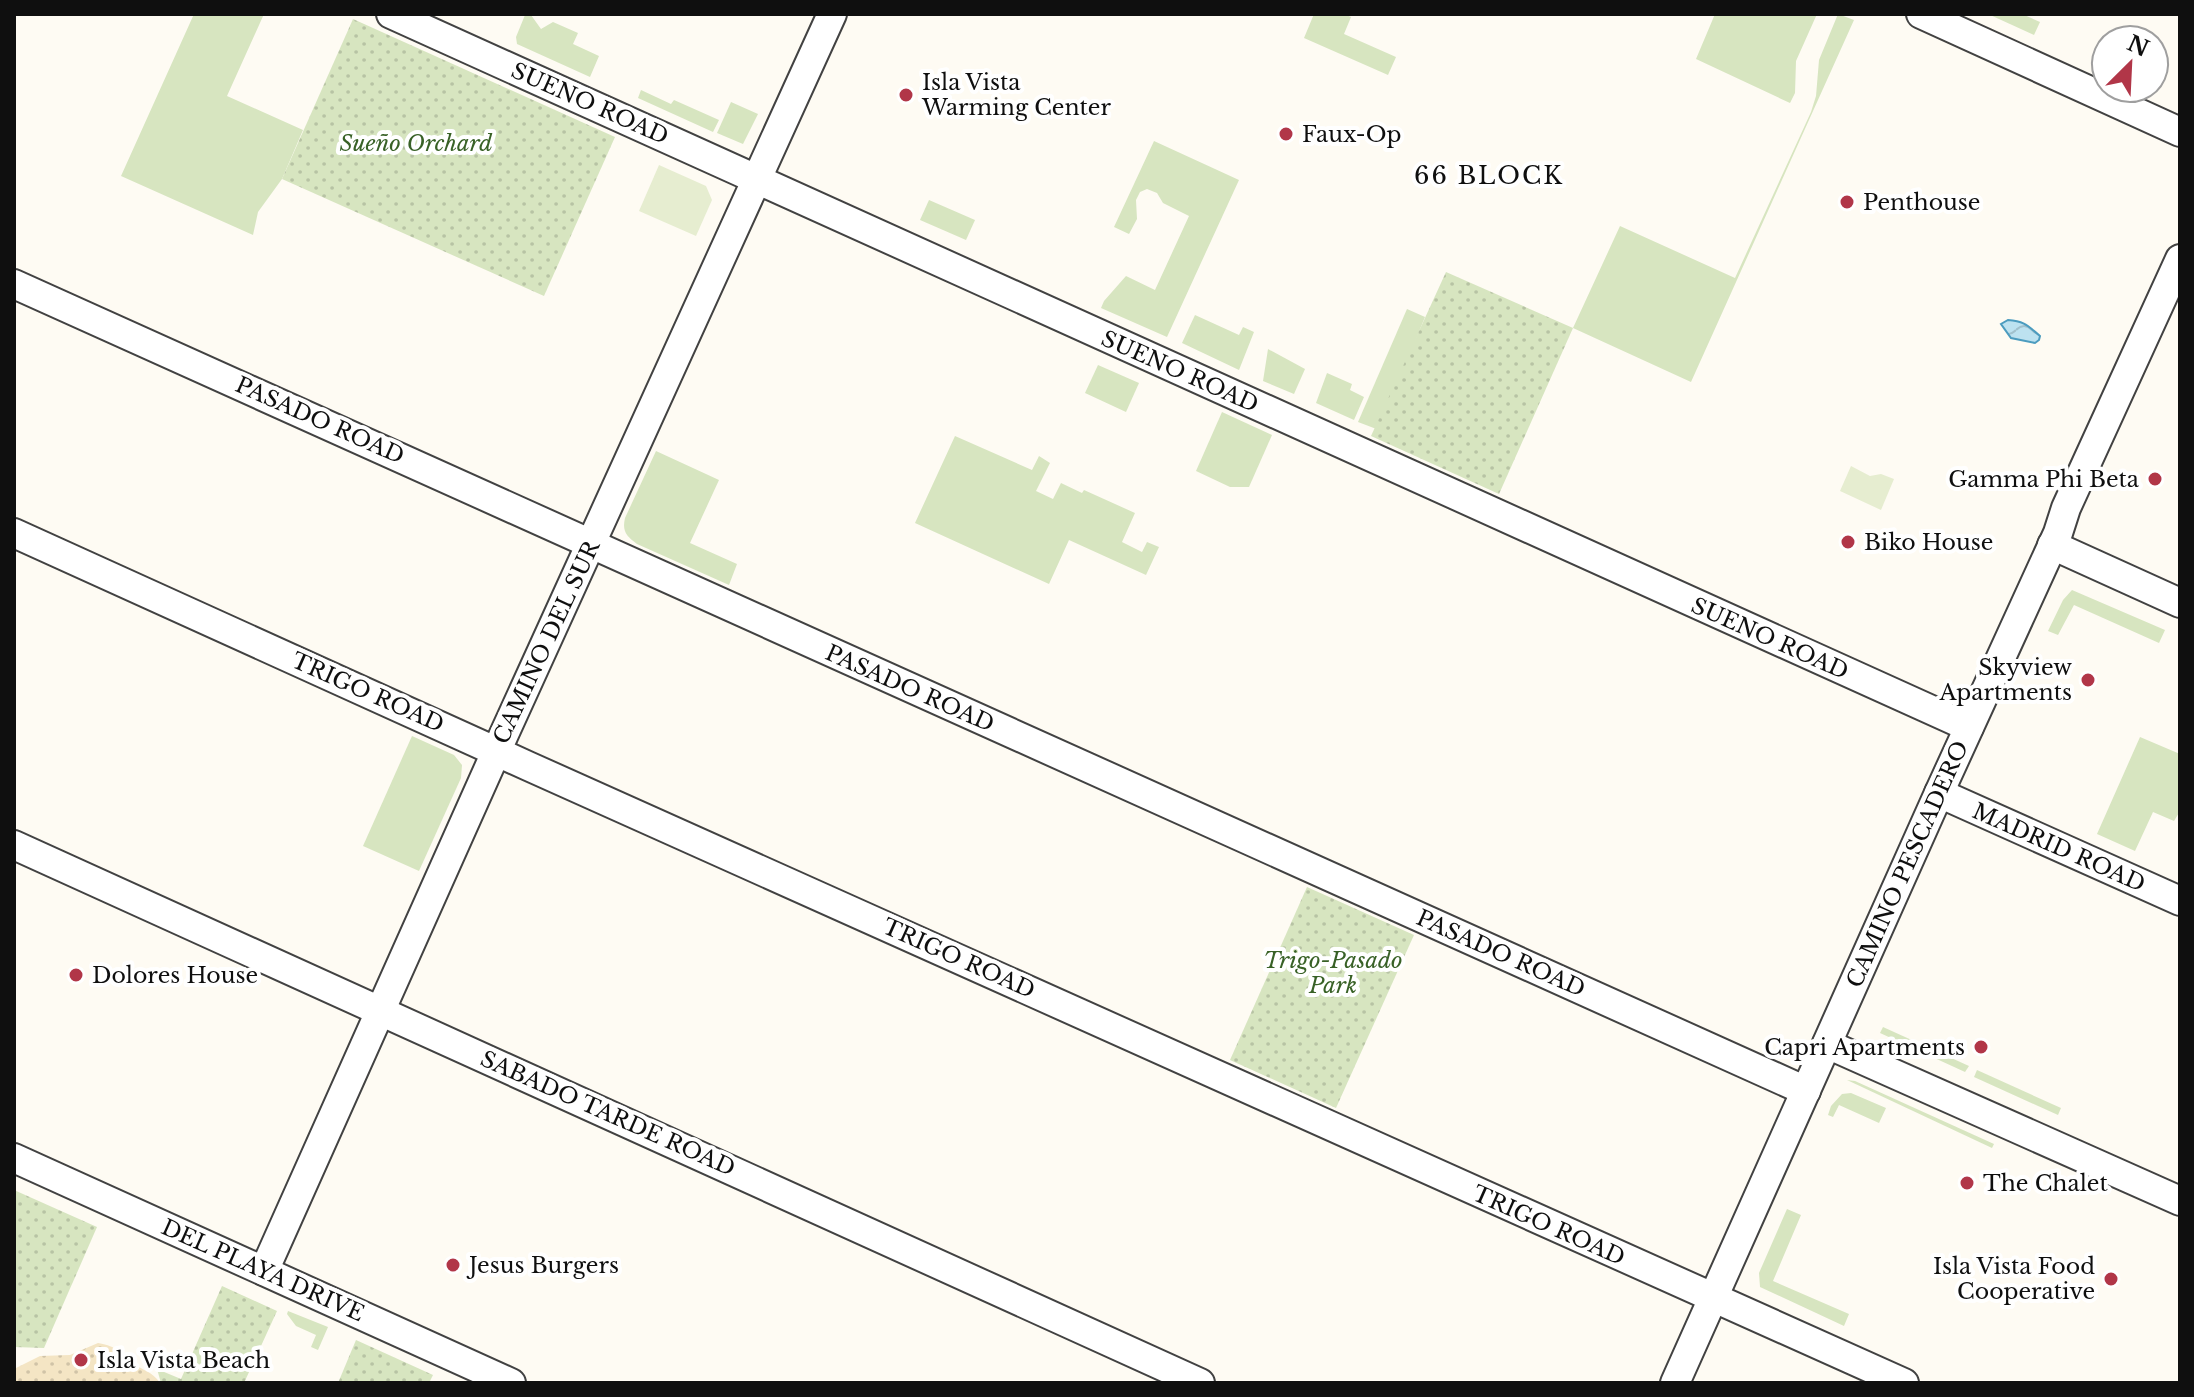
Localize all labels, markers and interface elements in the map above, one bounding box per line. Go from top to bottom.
north arrow [2090,24,2170,104]
text: N [2123,30,2153,63]
street label: SUENO ROAD [507,57,673,150]
place label: Isla Vista Warming Center [921,69,1111,121]
marker: Isla Vista Warming Center [897,86,915,104]
place label: Faux-Op [1302,121,1402,148]
marker: Faux-Op [1277,125,1295,143]
park label: Sueño Orchard [340,130,493,157]
district label: 66 BLOCK [1414,161,1564,190]
place label: Penthouse [1863,189,1980,216]
marker: Penthouse [1838,193,1856,211]
street label: SUENO ROAD [1097,325,1263,418]
street label: PASADO ROAD [231,371,408,470]
place label: Gamma Phi Beta [1948,466,2140,493]
marker: Gamma Phi Beta [2146,470,2164,488]
place label: Biko House [1864,529,1993,556]
marker: Biko House [1839,533,1857,551]
street label: CAMINO DEL SUR [487,535,606,748]
street label: SUENO ROAD [1687,592,1853,685]
street label: PASADO ROAD [821,639,998,738]
street label: TRIGO ROAD [288,647,448,738]
place label: Skyview Apartments [1938,654,2072,706]
marker: Skyview Apartments [2079,671,2097,689]
street label: CAMINO PESCADERO [1841,737,1974,992]
street label: MADRID ROAD [1968,797,2149,898]
street label: PASADO ROAD [1412,904,1589,1003]
street label: TRIGO ROAD [879,913,1039,1004]
park label: Trigo-Pasado Park [1263,947,1403,999]
place label: Dolores House [92,962,258,989]
marker: Dolores House [67,966,85,984]
place label: Capri Apartments [1764,1034,1965,1061]
marker: Capri Apartments [1972,1038,1990,1056]
street label: SABADO TARDE ROAD [476,1045,739,1182]
place label: The Chalet [1983,1170,2108,1197]
marker: The Chalet [1958,1174,1976,1192]
street label: TRIGO ROAD [1469,1180,1629,1271]
street label: DEL PLAYA DRIVE [157,1214,368,1327]
place label: Jesus Burgers [466,1252,619,1279]
place label: Isla Vista Food Cooperative [1933,1253,2095,1305]
marker: Jesus Burgers [444,1256,462,1274]
marker: Isla Vista Food Cooperative [2102,1270,2120,1288]
place label: Isla Vista Beach [97,1347,270,1374]
marker: Isla Vista Beach [72,1351,90,1369]

